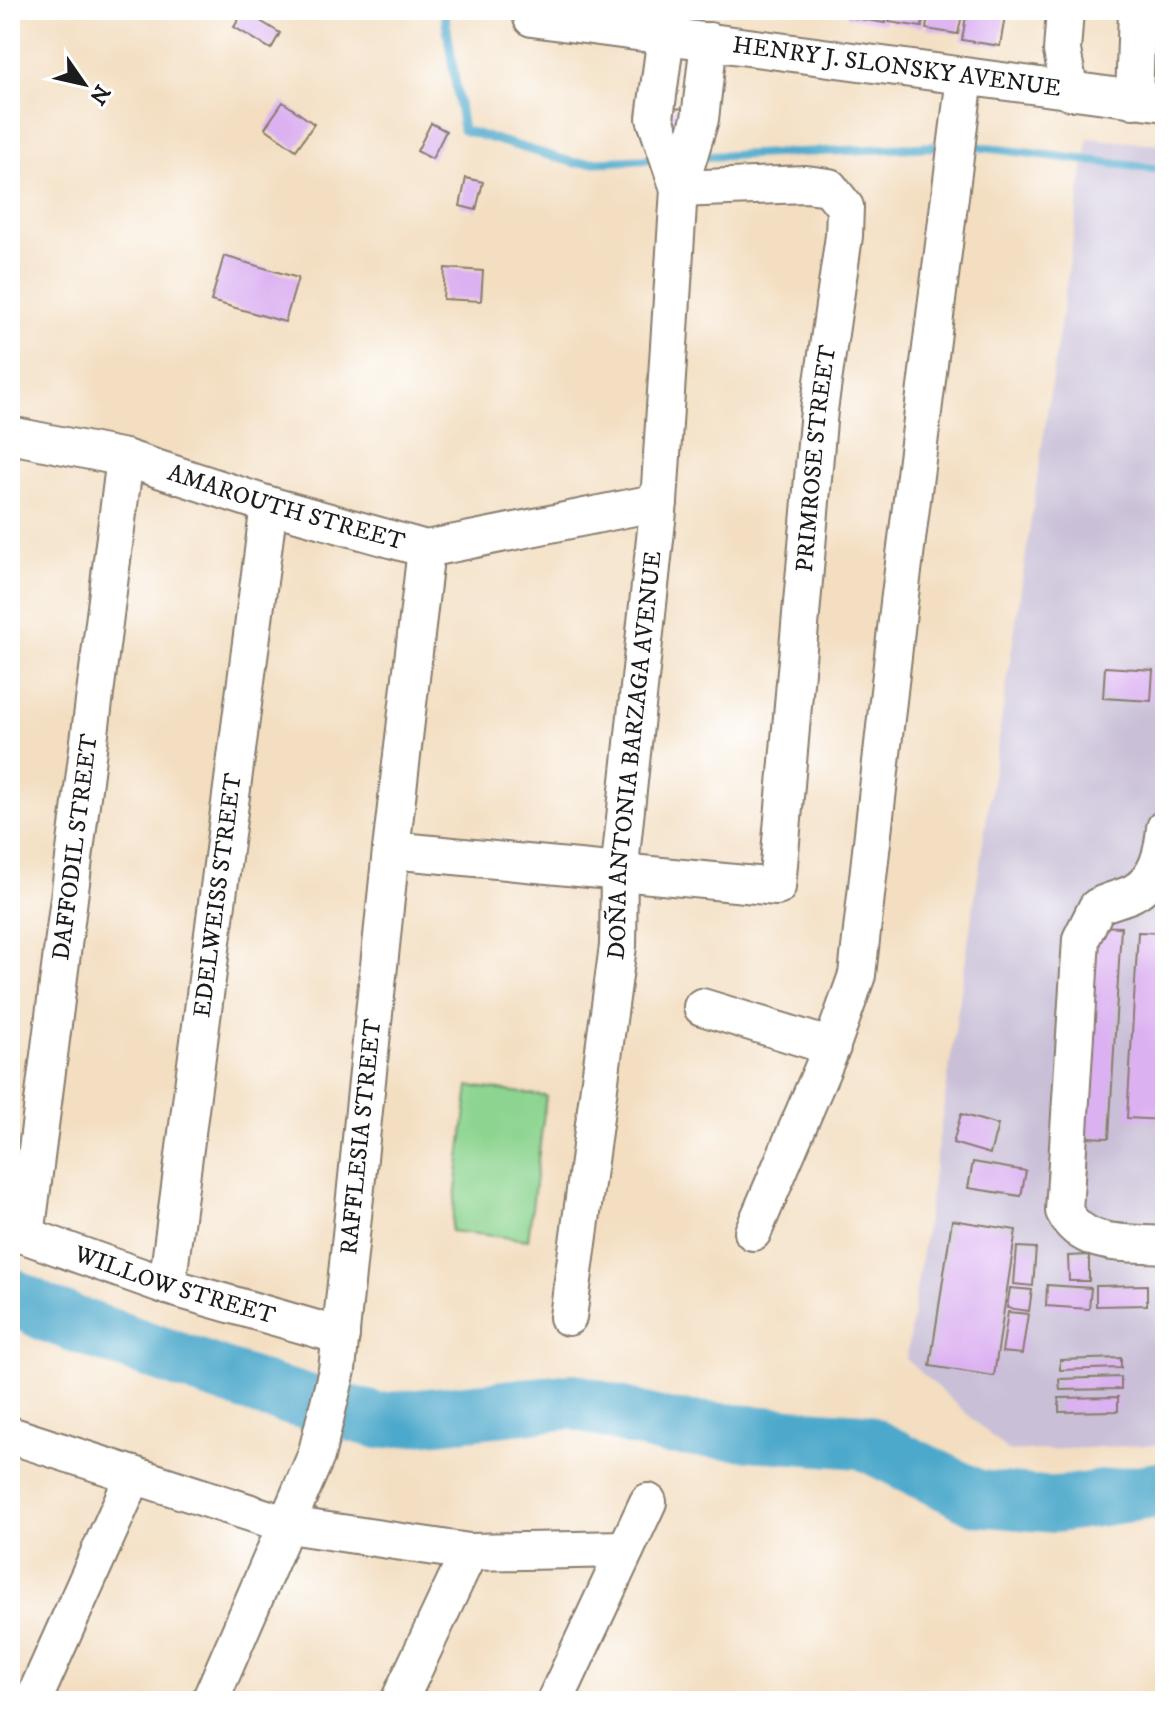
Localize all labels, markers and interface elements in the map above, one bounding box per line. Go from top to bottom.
street label: HENRY J. SLONSKY AVENUE [731,30,1063,104]
north arrow [44,44,124,124]
text: N [83,79,116,109]
street label: PRIMROSE STREET [790,343,843,573]
street label: AMAROUTH STREET [164,458,408,557]
street label: DOÑA ANTONIA BARZAGA AVENUE [601,549,669,961]
street label: DAFFODIL STREET [46,732,105,962]
street label: EDELWEISS STREET [187,771,249,1019]
street label: RAFFLESIA STREET [334,1017,388,1256]
street label: WILLOW STREET [69,1239,279,1331]

